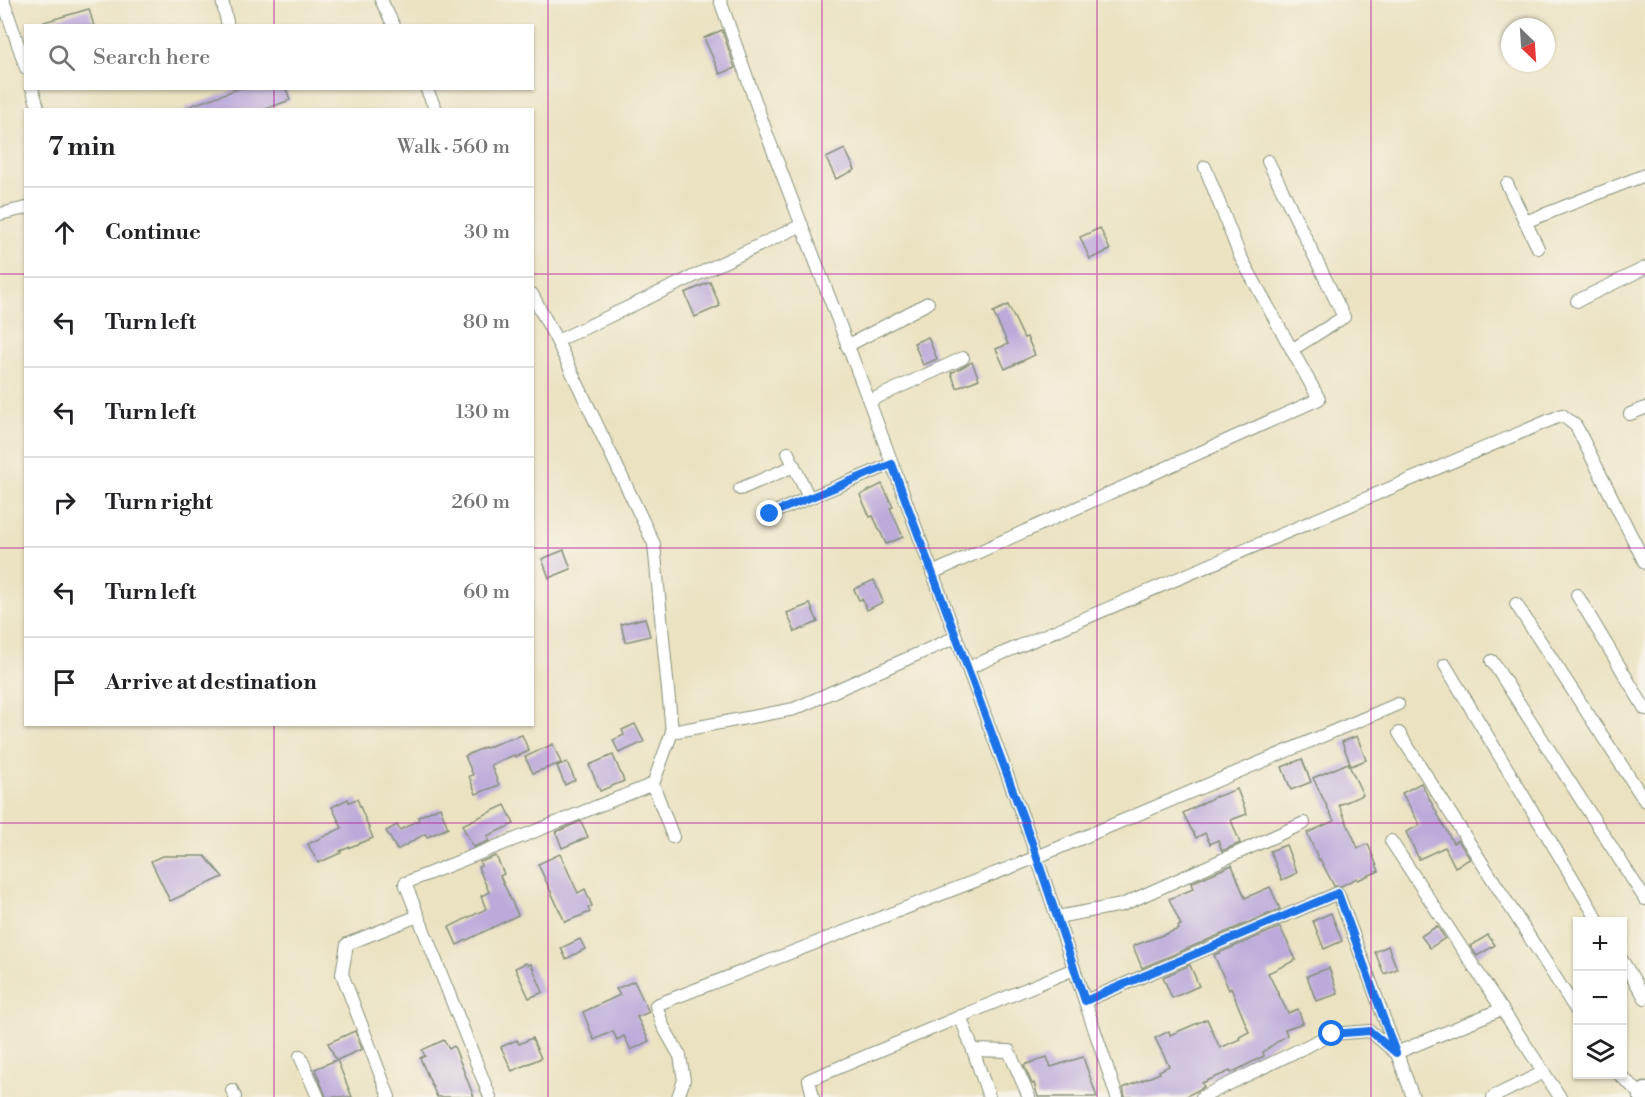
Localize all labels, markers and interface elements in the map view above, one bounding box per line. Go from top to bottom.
north arrow [1501,18,1555,72]
search box [24,24,534,90]
icon: search [45,41,78,74]
text: Search here [93,44,210,71]
text: 7 min [48,131,115,163]
text: Walk · 560 m [397,135,510,160]
icon: ahead [48,216,81,249]
text: Continue [105,219,201,246]
text: 30 m [464,220,510,245]
icon: left [48,306,81,339]
text: Turn left [105,309,196,336]
text: 80 m [463,310,510,335]
icon: left [48,396,81,429]
text: Turn left [105,399,196,426]
text: 130 m [455,400,510,425]
icon: right [48,486,81,519]
text: Turn right [105,489,213,516]
text: 260 m [452,490,510,515]
route end [756,500,782,526]
icon: left [48,576,81,609]
text: Turn left [105,579,196,606]
text: 60 m [463,580,510,605]
icon: arrive [48,666,81,699]
text: Arrive at destination [105,669,317,696]
map controls [1573,917,1627,1079]
button: + [1573,917,1627,971]
button: − [1573,971,1627,1025]
route start [1318,1020,1344,1046]
button: layers [1573,1025,1627,1079]

